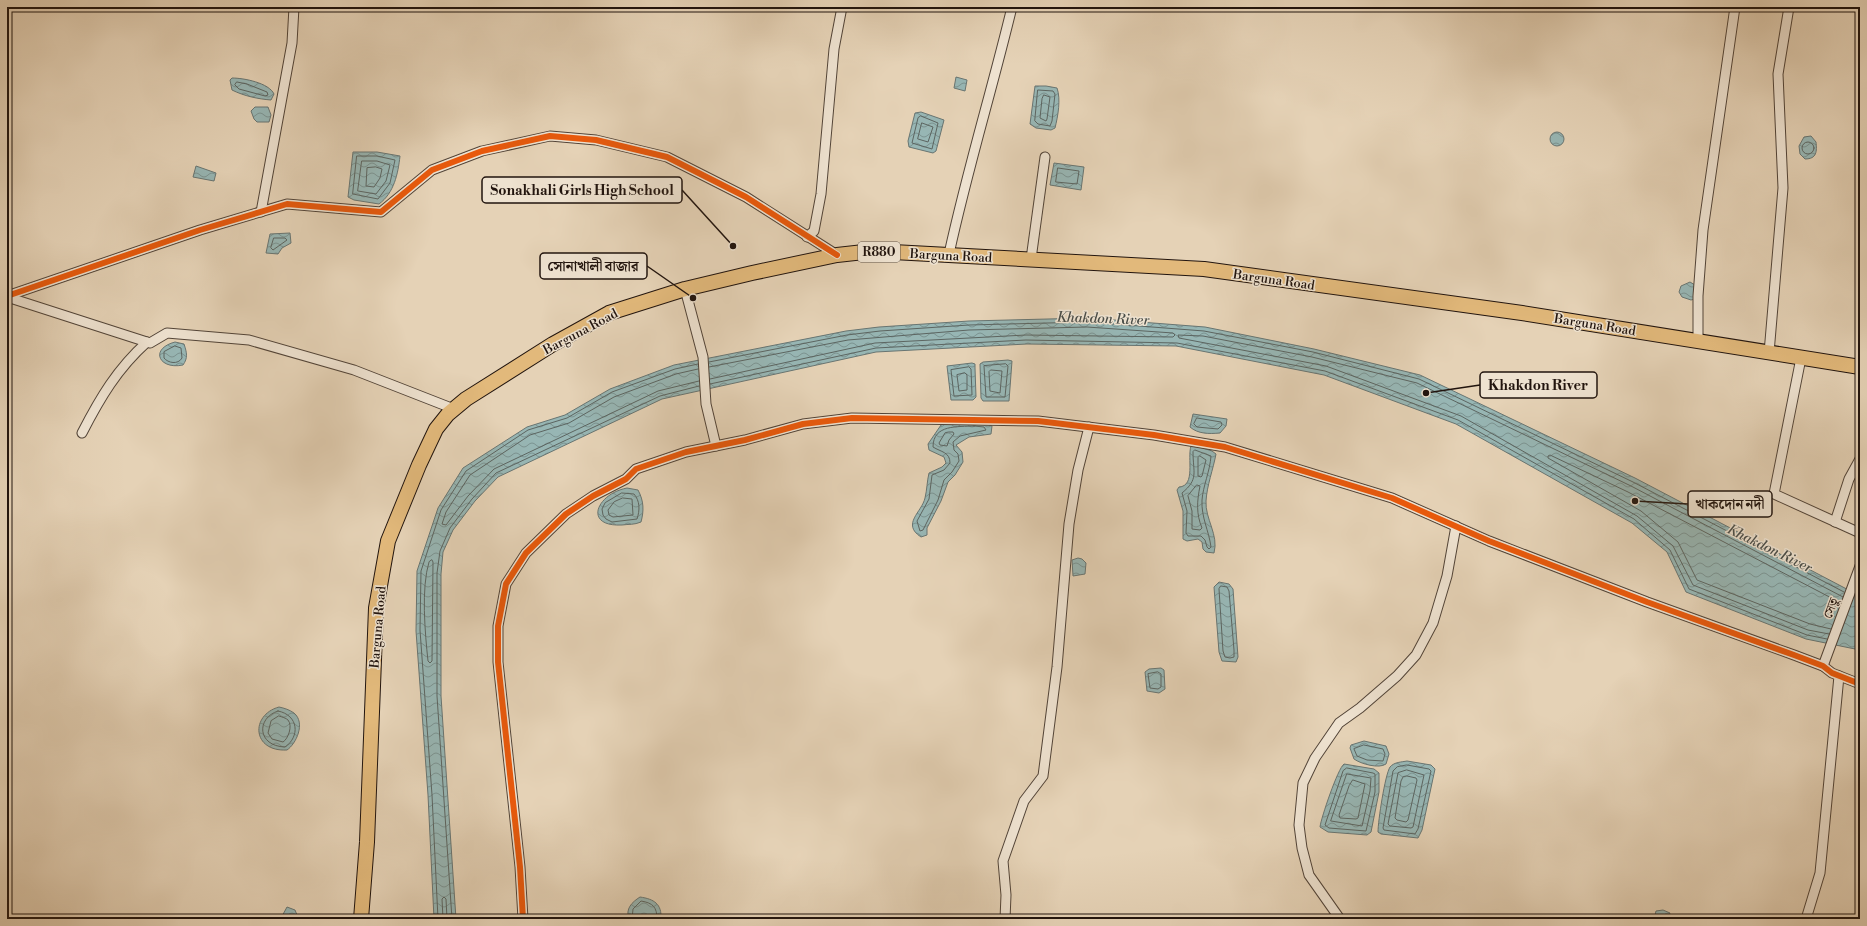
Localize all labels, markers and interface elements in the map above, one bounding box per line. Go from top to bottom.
callout: Sonakhali Girls High School [482,177,682,203]
text: Sonakhali Girls High School [490,182,674,200]
road number: R880 [858,242,900,262]
street label: Barguna Road [908,246,993,266]
callout: সোনাখালী বাজার [540,253,647,279]
text: সোনাখালী বাজার [547,257,640,276]
street label: Barguna Road [1231,266,1316,294]
street label: Barguna Road [539,305,621,359]
water label: Khakdon River [1056,308,1151,330]
street label: Barguna Road [1552,310,1637,339]
callout: Khakdon River [1480,372,1597,398]
text: Khakdon River [1488,377,1588,395]
callout: খাকদোন নদী [1688,491,1772,517]
text: খাকদোন নদী [1696,495,1764,514]
water label: Khakdon River [1724,521,1816,578]
street label: Barguna Road [366,585,390,670]
street label: সেতু [1820,595,1842,621]

